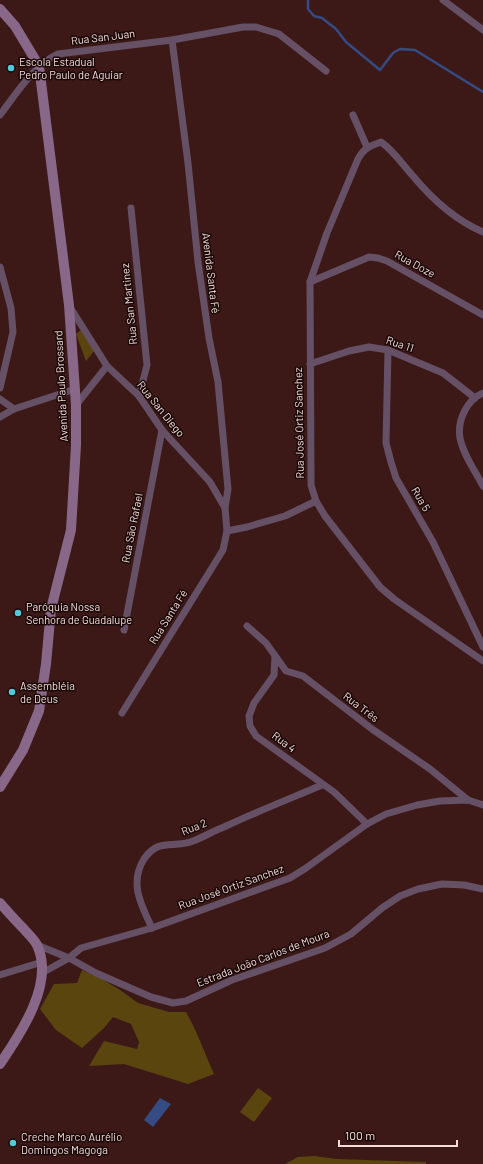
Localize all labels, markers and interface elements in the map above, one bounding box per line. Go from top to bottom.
street label: Rua San Juan [70,26,136,47]
place label: Escola Estadual Pedro Paulo de Aguiar [19,55,123,81]
marker: Escola Estadual Pedro Paulo de Aguiar [6,63,16,73]
street label: Avenida Santa Fé [200,232,223,314]
street label: Rua Doze [393,247,438,280]
street label: Rua San Martinez [118,263,139,345]
street label: Avenida Paulo Brossard [51,330,70,442]
street label: Rua 11 [385,333,416,354]
street label: Rua José Ortiz Sanchez [291,367,306,479]
street label: Rua San Diego [135,378,188,439]
street label: Rua 5 [409,484,434,514]
street label: Rua São Rafael [118,492,145,564]
street label: Rua Santa Fé [146,587,190,646]
place label: Paróquia Nossa Senhora de Guadalupe [26,600,132,626]
marker: Paróquia Nossa Senhora de Guadalupe [13,608,23,618]
place label: Assembléia de Deus [20,679,75,705]
marker: Assembléia de Deus [7,687,17,697]
street label: Rua Três [341,689,382,724]
street label: Rua 4 [270,728,299,755]
street label: Rua 2 [179,816,209,838]
street label: Rua José Ortiz Sanchez [176,861,285,912]
street label: Estrada João Carlos de Moura [195,926,331,989]
scale bar [339,1122,457,1148]
text: 100 m [345,1128,375,1142]
place label: Creche Marco Aurélio Domingos Magoga [21,1130,122,1156]
marker: Creche Marco Aurélio Domingos Magoga [8,1138,18,1148]

